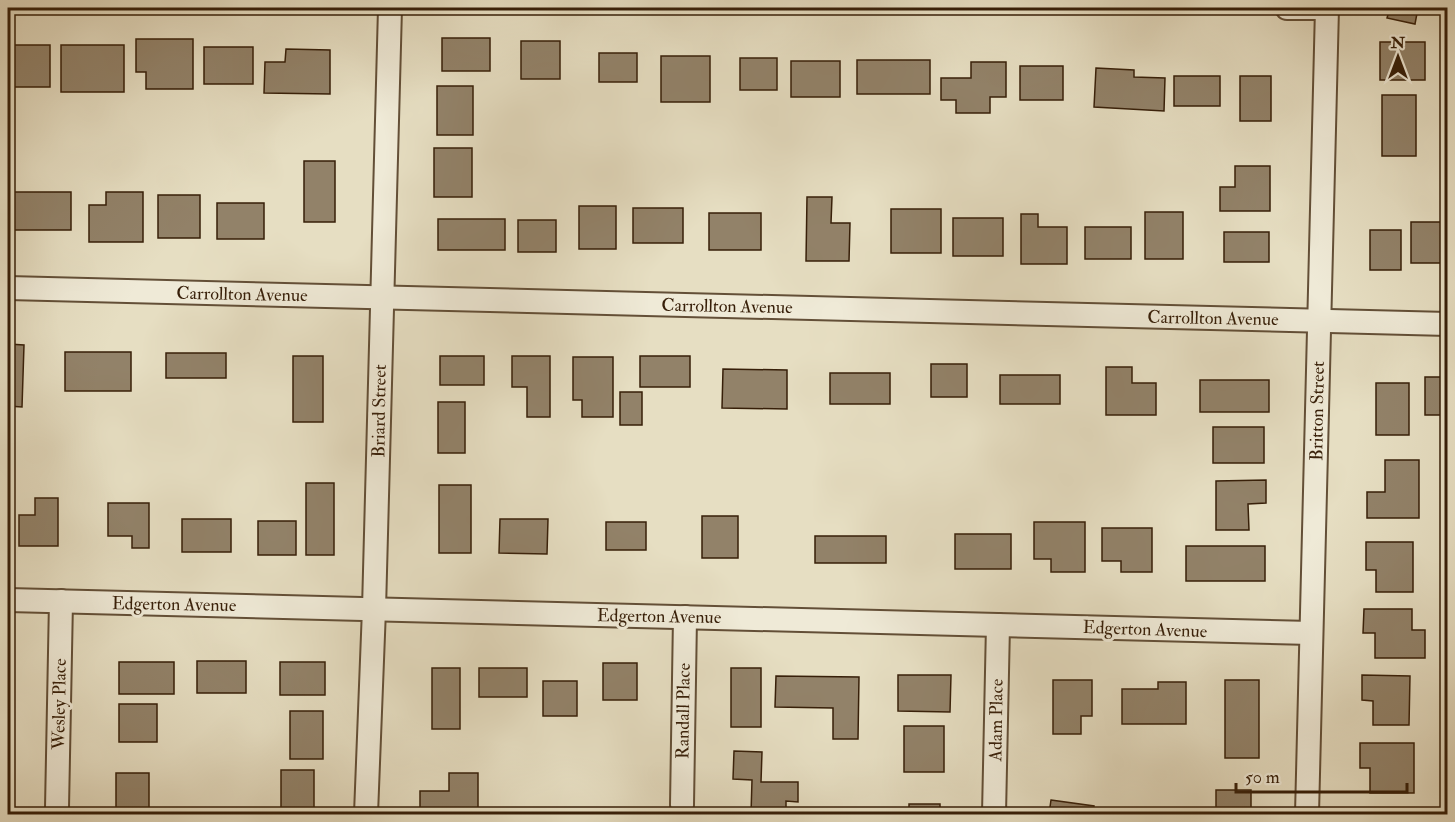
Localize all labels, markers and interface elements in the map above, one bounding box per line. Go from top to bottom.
north arrow [1368,27,1428,87]
text: N [1390,33,1406,53]
street label: Carrollton Avenue [176,282,308,307]
street label: Carrollton Avenue [661,294,793,319]
street label: Carrollton Avenue [1147,306,1279,331]
street label: Britton Street [1305,361,1330,461]
street label: Briard Street [367,364,392,458]
street label: Edgerton Avenue [112,592,237,617]
street label: Edgerton Avenue [597,604,722,629]
street label: Edgerton Avenue [1082,616,1208,643]
street label: Wesley Place [47,658,72,751]
street label: Randall Place [671,662,696,759]
street label: Adam Place [984,678,1009,763]
scale bar [1236,756,1407,794]
text: 50 m [1245,766,1280,789]

